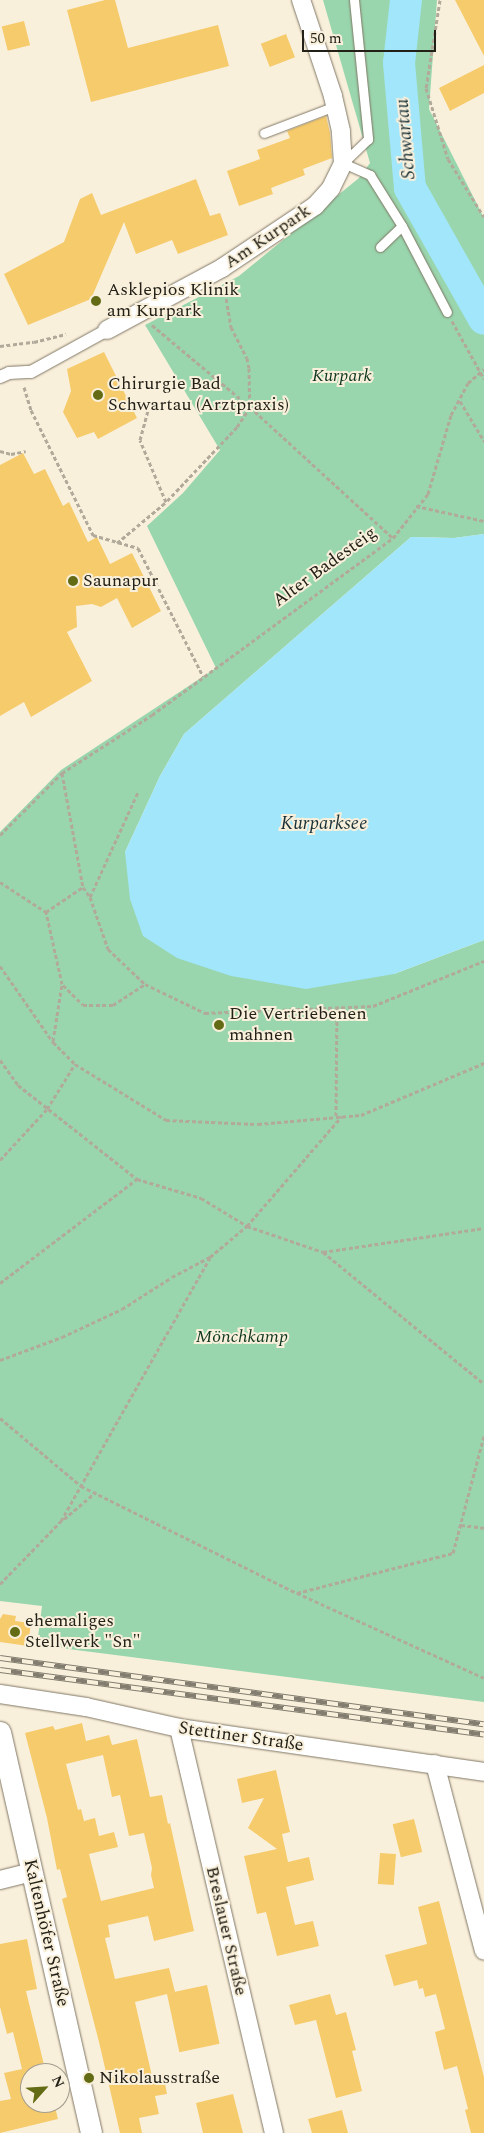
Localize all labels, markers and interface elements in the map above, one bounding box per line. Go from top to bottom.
scale bar [304,20,438,52]
text: 50 m [310,27,342,50]
water label: Schwartau [391,98,421,180]
street label: Am Kurpark [221,200,315,274]
place label: Asklepios Klinik am Kurpark [107,280,239,322]
marker: Asklepios Klinik am Kurpark [89,294,103,308]
park label: Kurpark [312,365,372,387]
place label: Chirurgie Bad Schwartau (Arztpraxis) [108,374,289,416]
marker: Chirurgie Bad Schwartau (Arztpraxis) [92,389,104,401]
street label: Alter Badesteig [269,522,381,612]
place label: Saunapur [83,570,158,592]
marker: Saunapur [67,575,79,587]
water label: Kurparksee [281,813,367,835]
place label: Die Vertriebenen mahnen [229,1004,367,1046]
marker: Die Vertriebenen mahnen [213,1019,225,1031]
park label: Mönchkamp [196,1326,288,1348]
place label: ehemaliges Stellwerk "Sn" [25,1611,141,1654]
marker: ehemaliges Stellwerk "Sn" [9,1626,21,1638]
street label: Stettiner Straße [177,1718,305,1756]
street label: Kaltenhöfer Straße [19,1857,73,2009]
street label: Breslauer Straße [201,1864,251,1998]
north arrow [20,2063,70,2113]
place label: Nikolausstraße [99,2067,220,2089]
text: N [46,2072,70,2091]
marker: Nikolausstraße [83,2072,95,2084]

